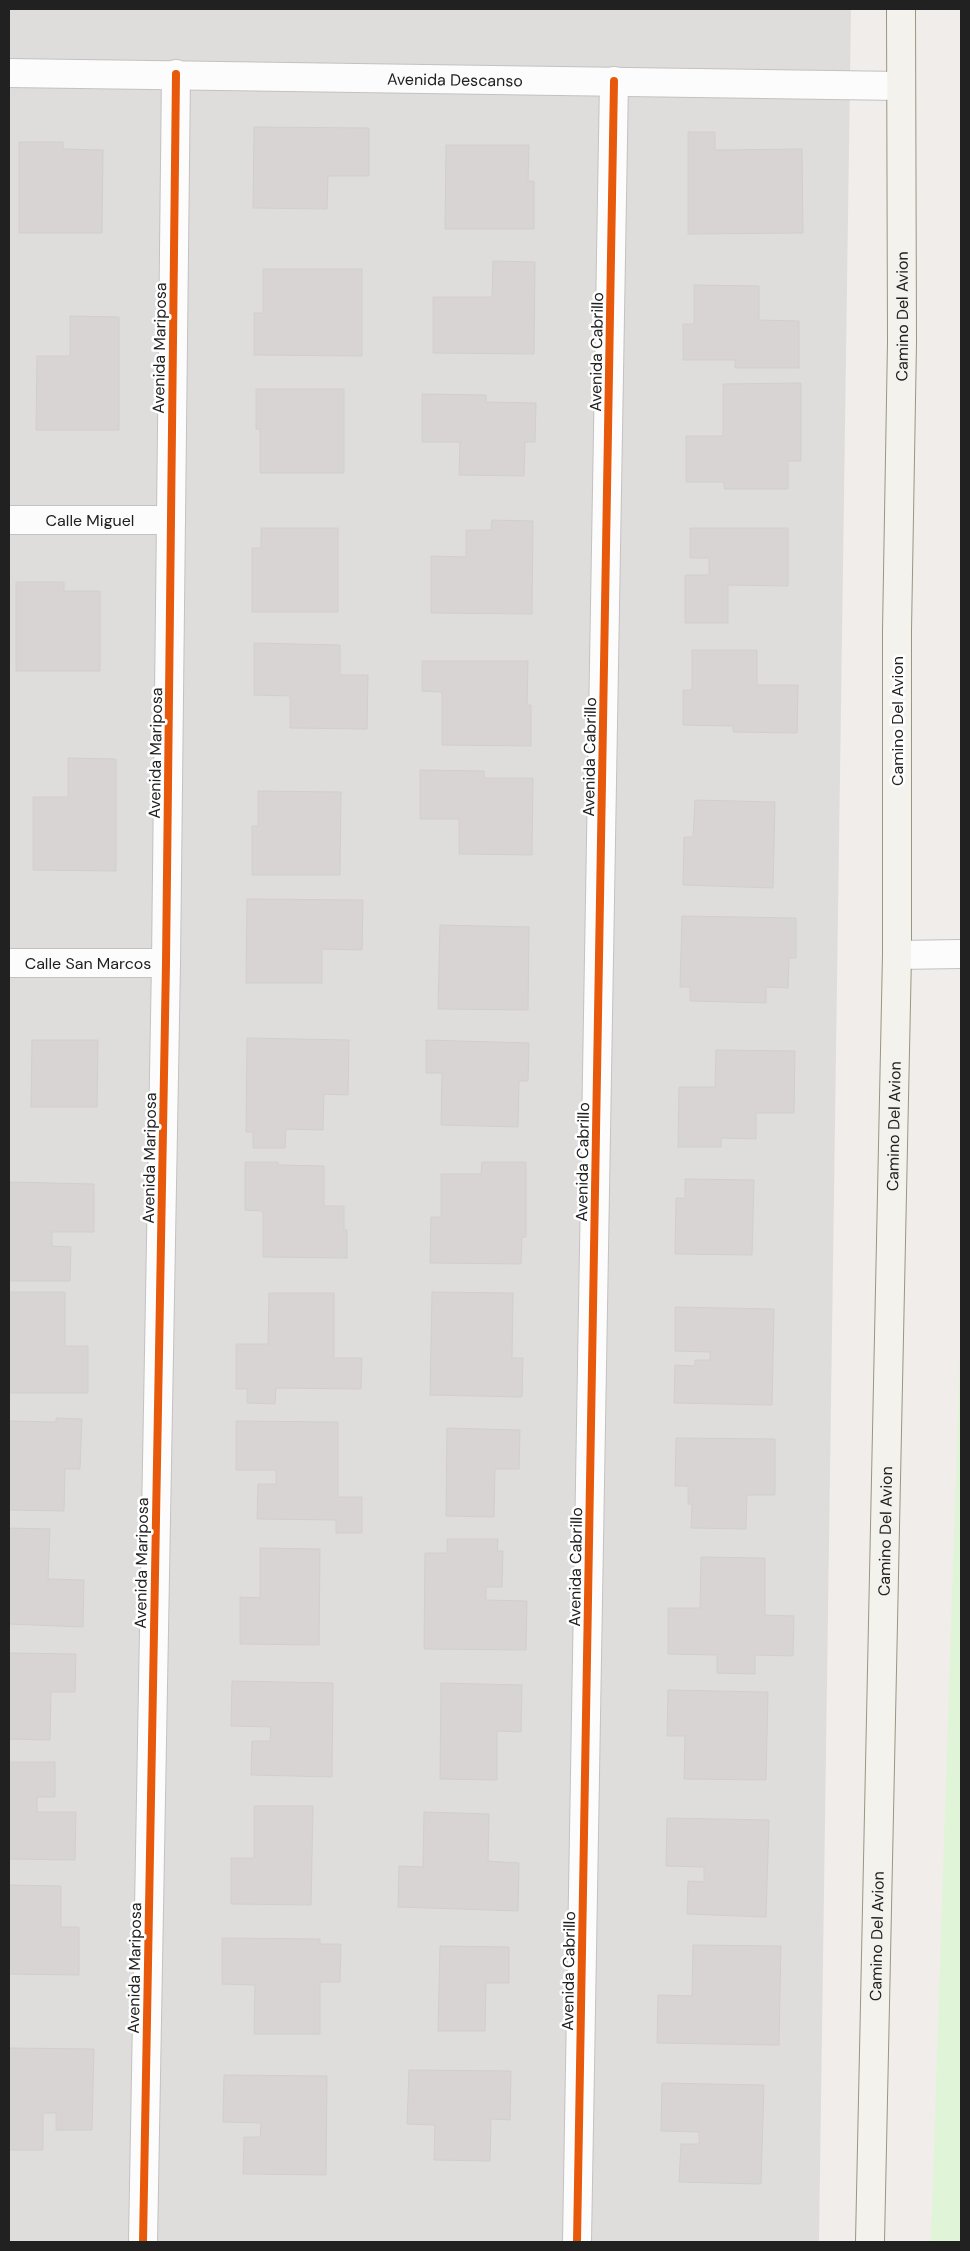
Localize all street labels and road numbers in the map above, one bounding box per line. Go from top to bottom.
street label: Avenida Descanso [387,69,523,91]
street label: Camino Del Avion [891,251,913,382]
street label: Avenida Mariposa [148,282,171,414]
street label: Avenida Cabrillo [585,292,608,412]
street label: Calle Miguel [46,510,134,531]
street label: Camino Del Avion [887,656,908,786]
street label: Avenida Mariposa [144,687,167,819]
street label: Avenida Cabrillo [578,697,601,817]
street label: Calle San Marcos [25,953,151,974]
street label: Camino Del Avion [882,1061,906,1191]
street label: Avenida Mariposa [138,1092,161,1224]
street label: Avenida Cabrillo [571,1102,594,1222]
street label: Camino Del Avion [874,1466,897,1596]
street label: Avenida Mariposa [130,1497,153,1629]
street label: Avenida Cabrillo [564,1507,587,1627]
street label: Camino Del Avion [865,1871,889,2001]
street label: Avenida Mariposa [123,1902,146,2034]
street label: Avenida Cabrillo [557,1911,580,2031]

